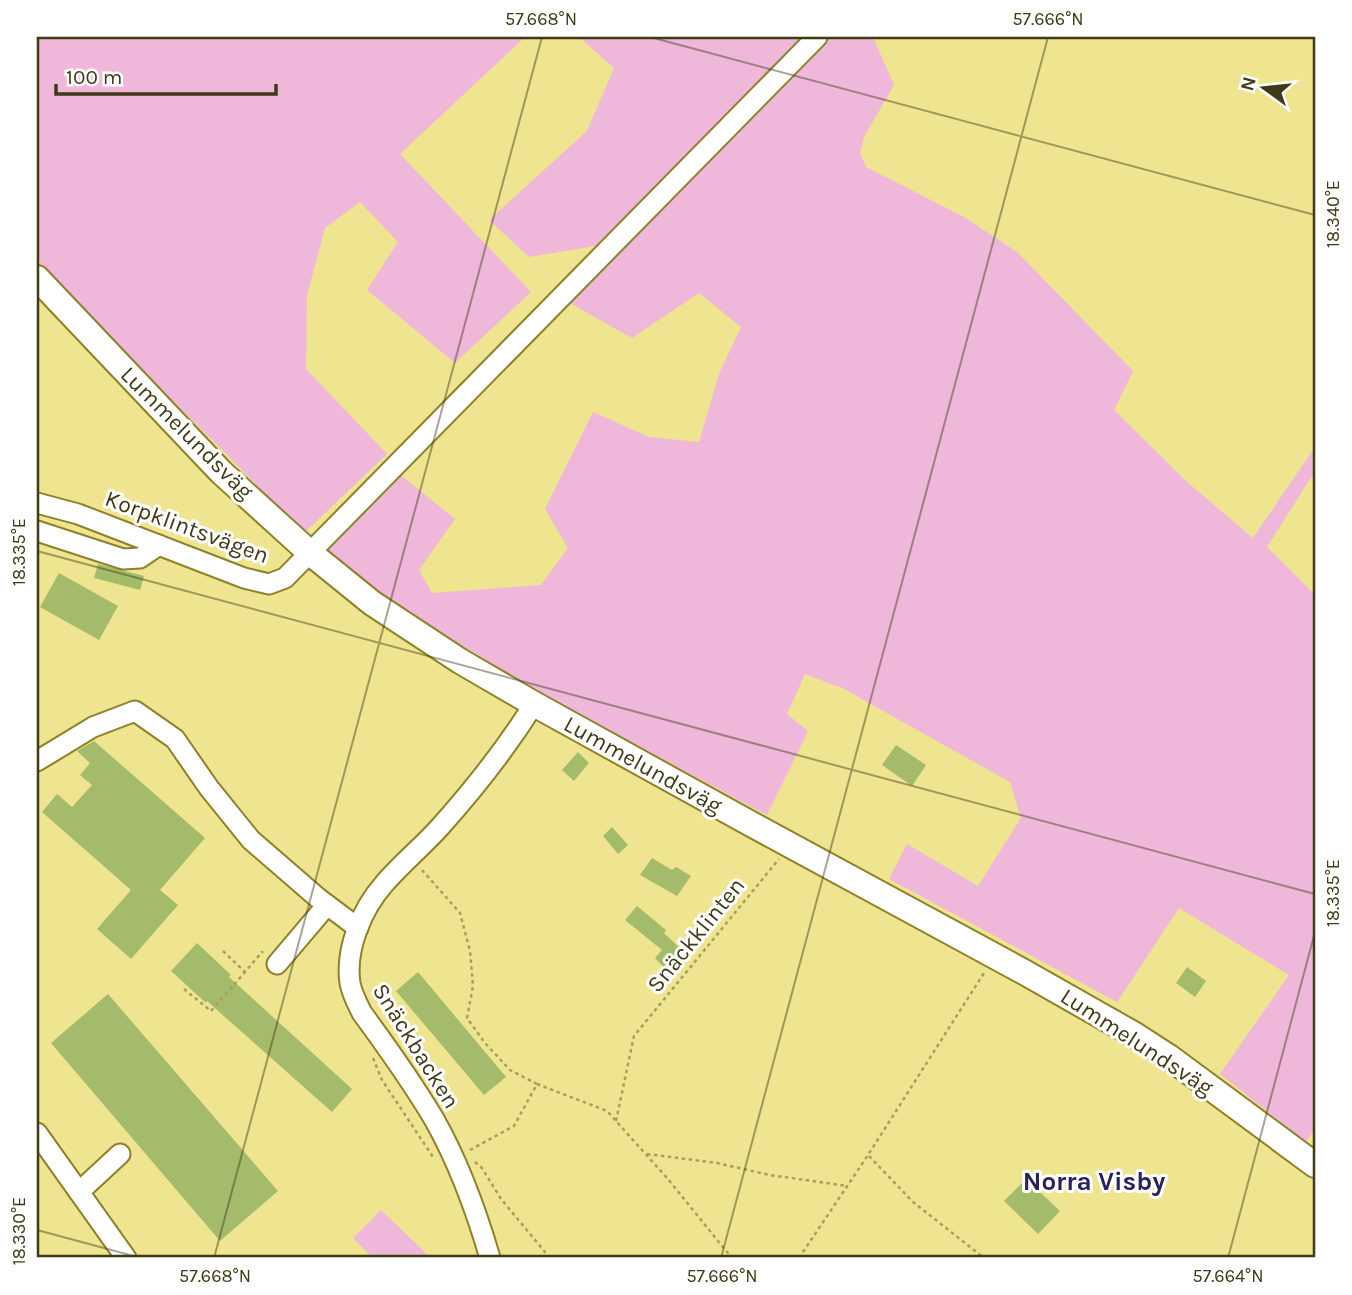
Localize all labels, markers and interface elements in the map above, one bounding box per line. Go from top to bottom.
text: 57.668°N [505,8,577,30]
text: 57.666°N [1012,8,1084,30]
scale bar [56,52,276,96]
north arrow [1230,52,1300,122]
text: 100 m [66,65,123,89]
text: N [1236,74,1261,93]
text: 18.340°E [1322,180,1344,248]
street label: Lummelundsväg [115,361,259,505]
street label: Korpklintsvägen [102,485,272,569]
text: 18.335°E [8,518,30,586]
street label: Lummelundsväg [559,710,727,820]
text: 18.335°E [1322,859,1344,927]
street label: Snäckklinten [642,872,750,998]
street label: Snäckbacken [367,979,465,1113]
street label: Lummelundsväg [1056,983,1218,1101]
district label: Norra Visby [1023,1166,1165,1197]
text: 18.330°E [8,1197,30,1265]
text: 57.668°N [179,1265,251,1287]
text: 57.666°N [686,1265,758,1287]
text: 57.664°N [1193,1265,1263,1287]

